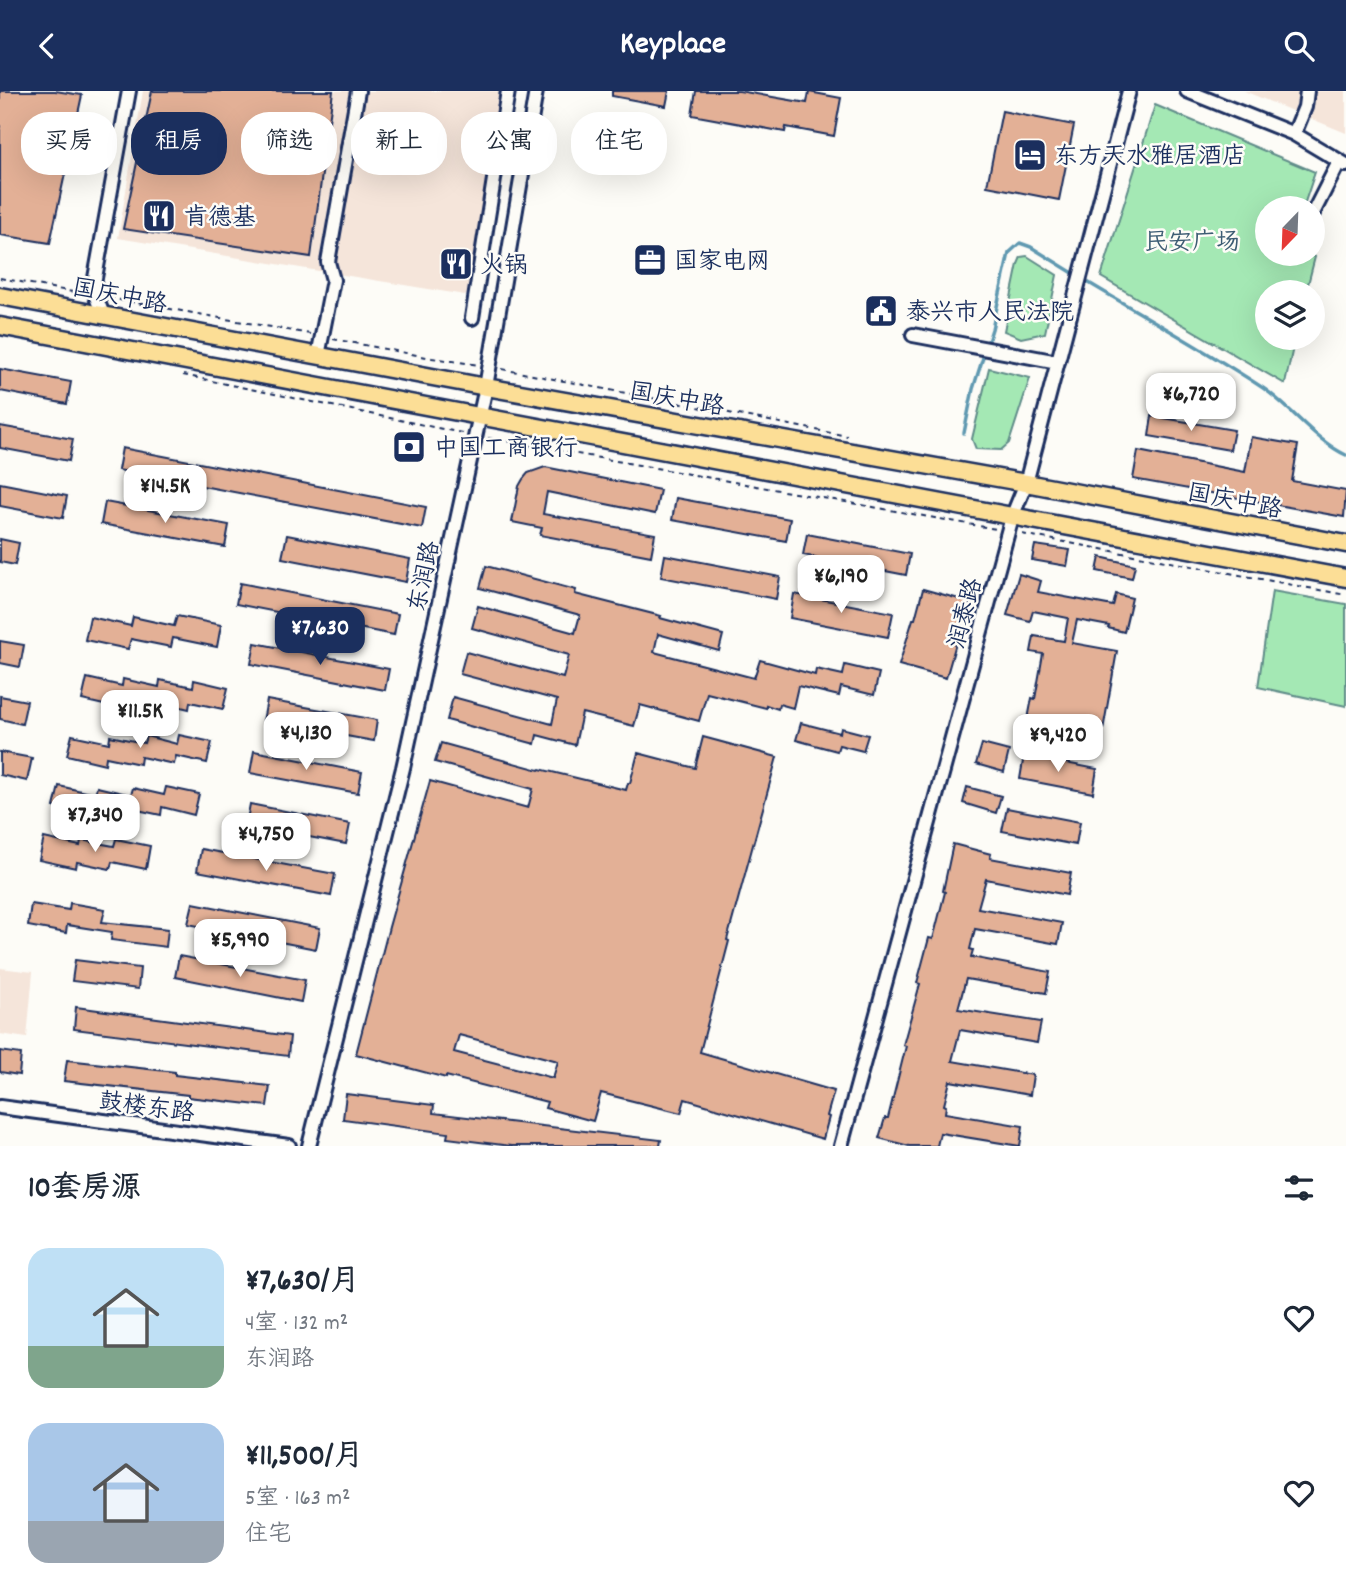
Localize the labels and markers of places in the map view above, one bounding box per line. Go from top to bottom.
hotel icon: 东方天水雅居酒店 [1011,136,1049,174]
place label: 东方天水雅居酒店 [1054,141,1246,175]
restaurant icon: 肯德基 [140,197,178,235]
place label: 肯德基 [184,202,256,236]
office icon: 国家电网 [631,241,669,279]
restaurant icon: 火锅 [437,245,475,283]
place label: 国家电网 [674,246,770,280]
place label: 火锅 [480,250,528,284]
public building icon: 泰兴市人民法院 [862,292,900,330]
place label: 泰兴市人民法院 [906,297,1074,331]
pin: ¥6,720 [1134,373,1248,433]
bank icon: 中国工商银行 [390,428,428,466]
place label: 中国工商银行 [434,433,578,467]
pin: ¥14.5K [108,465,222,525]
pin: ¥6,190 [784,555,898,615]
pin: ¥7,630 [263,607,377,667]
pin: ¥11.5K [83,691,197,750]
pin: ¥4,130 [249,713,363,772]
pin: ¥9,420 [1001,715,1115,774]
pin: ¥7,340 [38,795,152,854]
pin: ¥4,750 [209,813,323,873]
pin: ¥5,990 [183,919,297,979]

